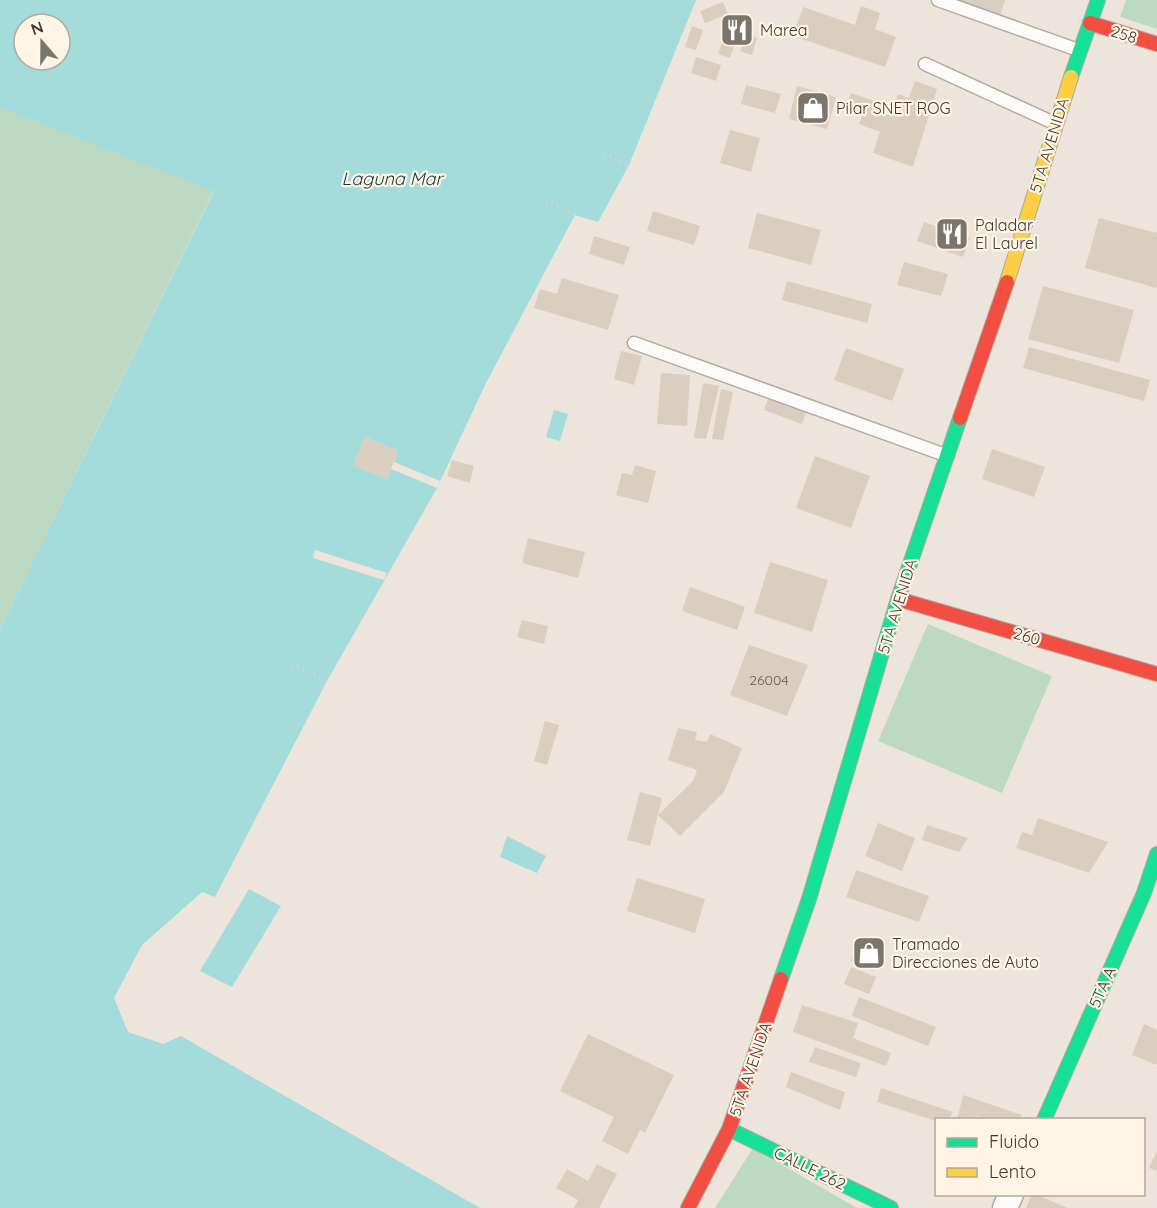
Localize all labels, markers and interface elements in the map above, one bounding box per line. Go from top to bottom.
north arrow [12,12,72,72]
restaurant icon: Marea [719,12,755,48]
text: N [28,16,46,39]
place label: Marea [760,20,808,40]
street label: 258 [1108,20,1140,48]
shop icon: Pilar SNET ROG [795,90,831,126]
street label: 5TA AVENIDA [1025,95,1073,195]
place label: Pilar SNET ROG [836,98,951,118]
water label: Laguna Mar [342,167,444,190]
place label: Paladar El Laurel [975,215,1038,253]
restaurant icon: Paladar El Laurel [934,216,970,252]
street label: 5TA AVENIDA [873,556,921,656]
street label: 260 [1011,623,1043,649]
house number: 26004 [749,671,789,689]
place label: Tramado Direcciones de Auto [892,934,1039,972]
shop icon: Tramado Direcciones de Auto [851,935,887,971]
street label: 5TA A [1084,963,1120,1011]
street label: 5TA AVENIDA [725,1019,775,1119]
legend [935,1118,1145,1196]
text: Fluido [989,1130,1039,1153]
street label: CALLE 262 [771,1142,849,1194]
text: Lento [989,1160,1036,1183]

